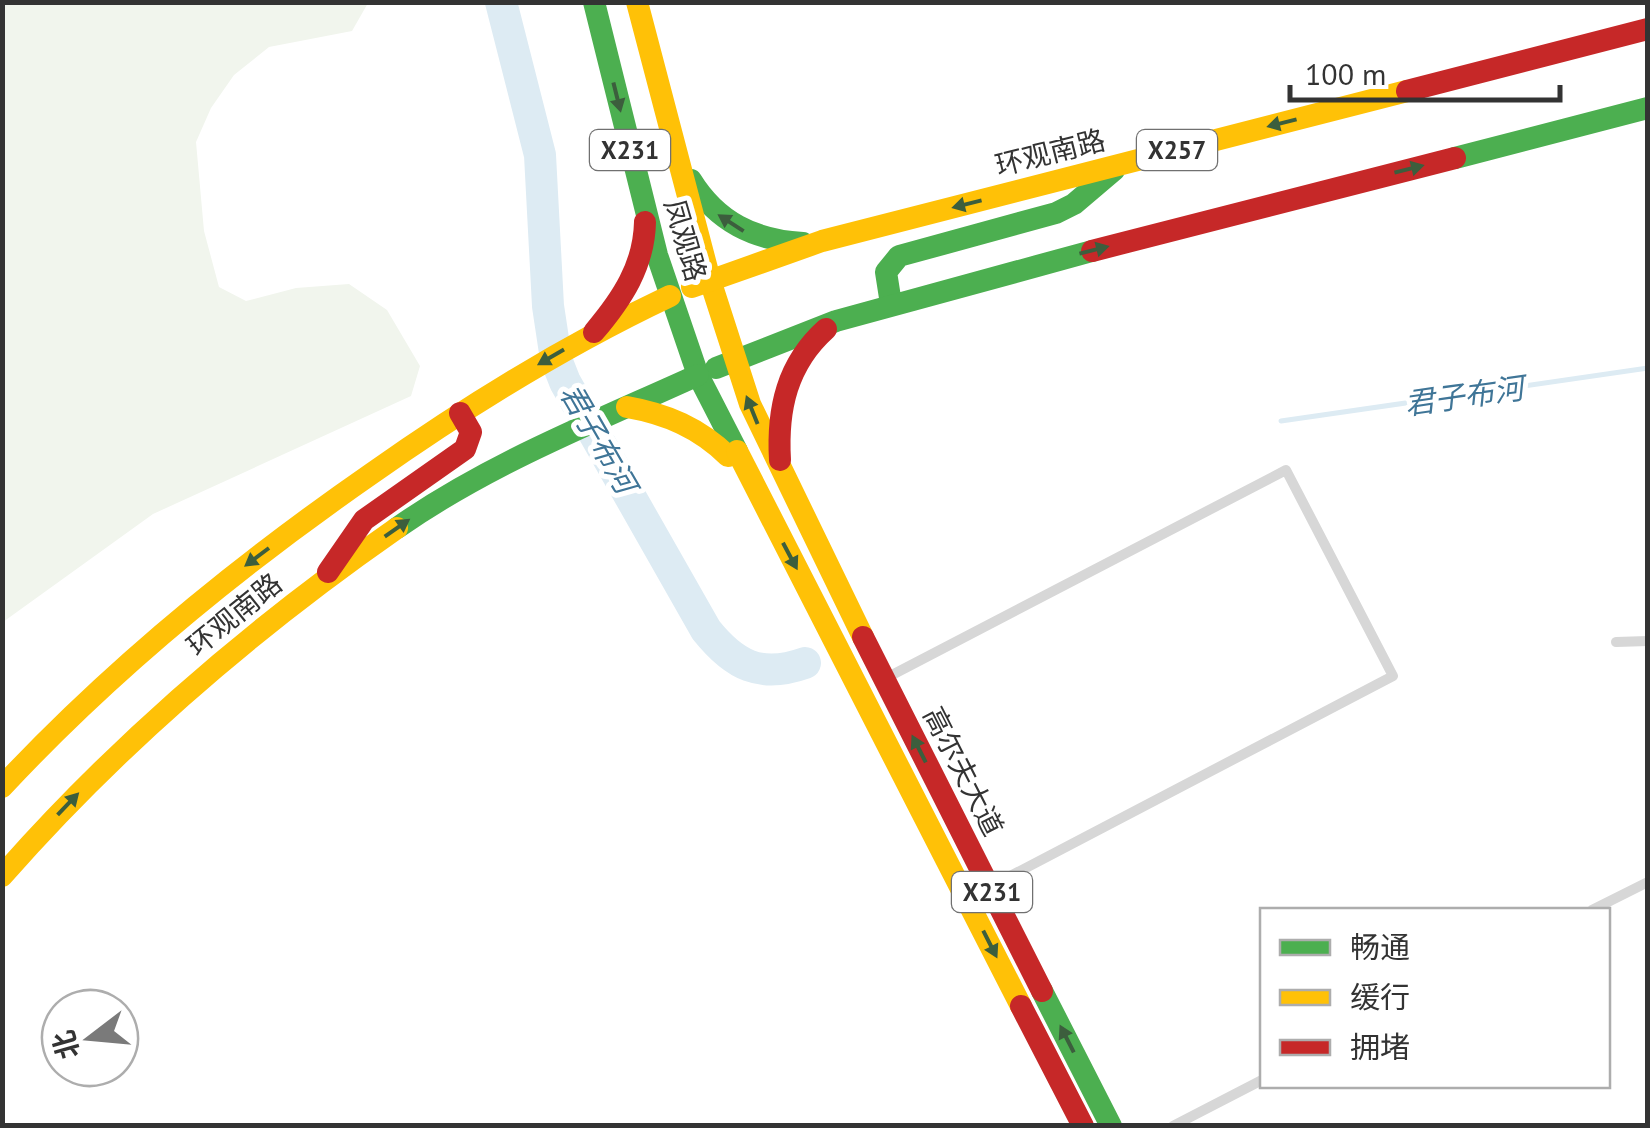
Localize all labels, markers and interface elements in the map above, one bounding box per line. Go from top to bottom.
scale bar [1290,40,1560,102]
text: 100 m [1305,54,1386,93]
one-way arrow [610,82,626,113]
one-way arrow [1266,115,1297,131]
street label: 环观南路 [991,121,1109,183]
road number: X231 [590,130,670,170]
road number: X257 [1137,130,1217,170]
one-way arrow [1394,161,1425,176]
street label: 凤观路 [657,195,715,285]
one-way arrow [951,196,982,212]
one-way arrow [718,215,745,233]
one-way arrow [1079,242,1110,257]
one-way arrow [537,347,565,365]
water label: 君子布河 [1402,367,1531,423]
water label: 君子布河 [552,376,648,504]
one-way arrow [744,394,760,424]
one-way arrow [383,519,410,538]
one-way arrow [781,541,798,570]
one-way arrow [244,546,270,566]
street label: 环观南路 [179,564,289,664]
street label: 高尔夫大道 [916,700,1012,842]
one-way arrow [911,734,928,763]
one-way arrow [55,792,79,816]
road number: X231 [952,872,1032,912]
legend [1260,908,1610,1088]
text: 畅通 [1350,927,1410,966]
one-way arrow [981,929,998,958]
text: 缓行 [1350,977,1410,1016]
north arrow [40,988,140,1088]
one-way arrow [1058,1024,1075,1053]
text: 北 [44,1026,87,1064]
text: 拥堵 [1350,1027,1410,1066]

